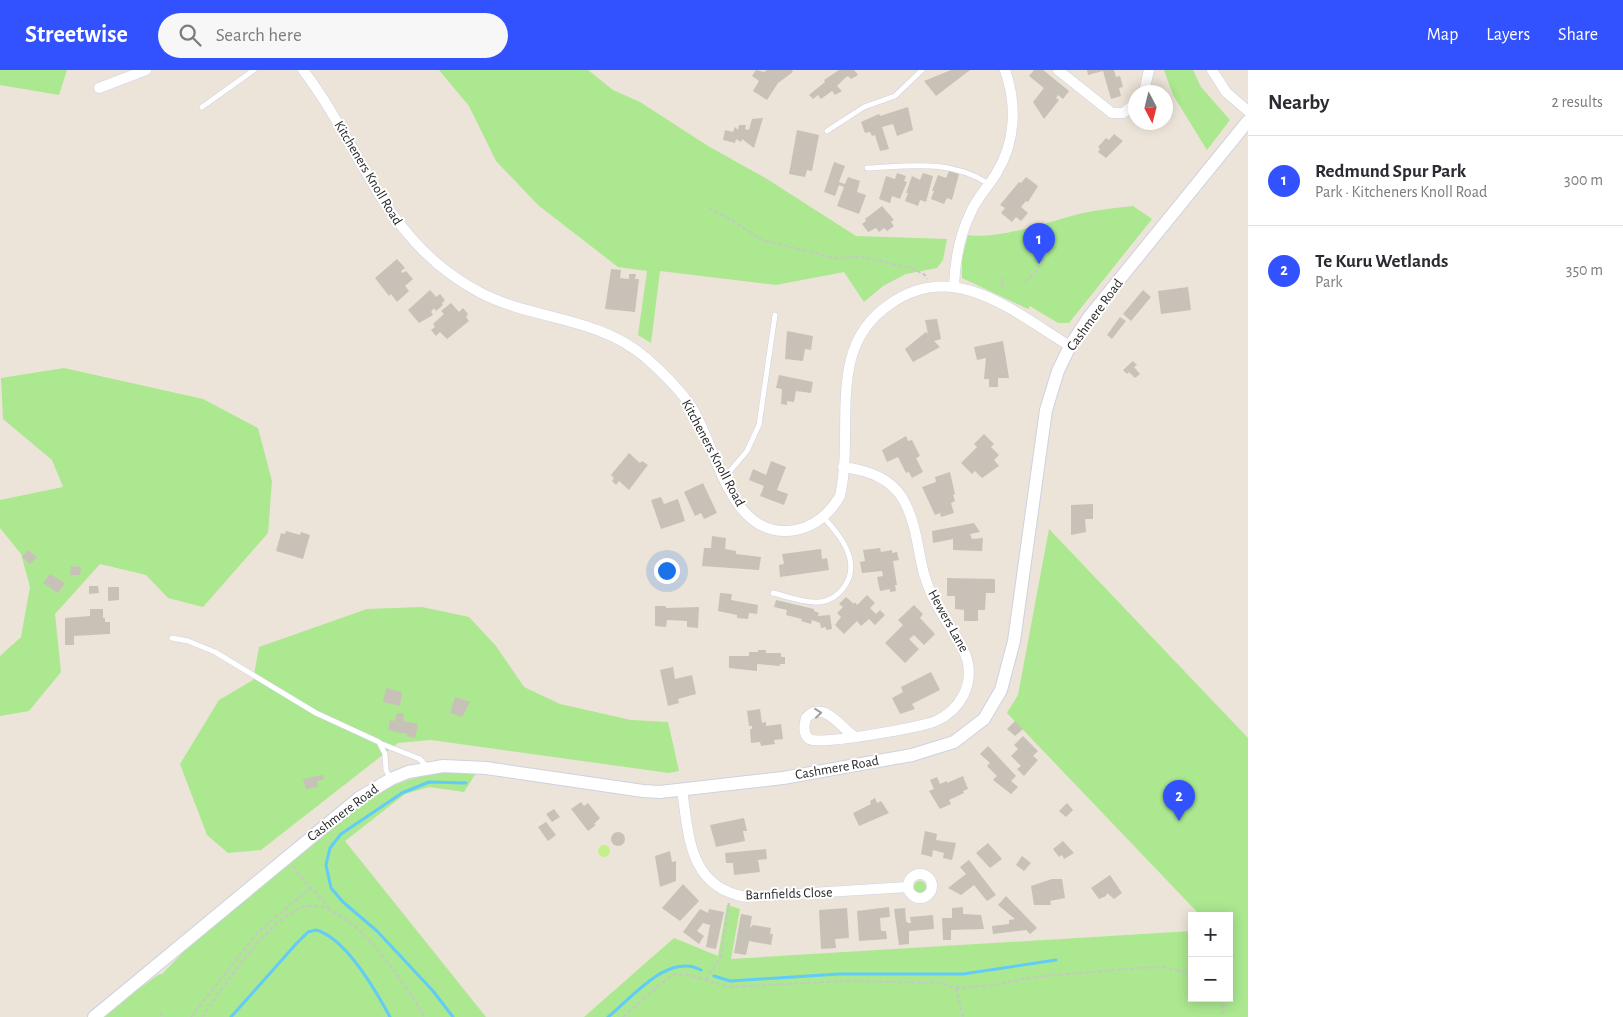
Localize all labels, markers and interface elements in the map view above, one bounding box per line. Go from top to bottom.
search box [158,13,508,58]
icon: search [176,21,204,49]
text: Streetwise [25,23,128,47]
text: Search here [216,26,302,45]
text: Map [1427,26,1458,44]
text: Layers [1486,26,1530,44]
text: Share [1558,26,1598,44]
north arrow [1128,85,1173,130]
text: Nearby [1268,92,1329,113]
text: 2 results [1551,94,1603,110]
street label: Kitcheners Knoll Road [331,118,405,228]
text: Redmund Spur Park [1315,162,1466,181]
text: 1 [1281,172,1287,188]
text: 300 m [1564,172,1603,188]
text: Park · Kitcheners Knoll Road [1315,184,1487,200]
pin: 1 [1023,223,1055,264]
text: Te Kuru Wetlands [1315,252,1448,271]
text: 2 [1280,262,1288,278]
text: 350 m [1566,262,1603,278]
text: Park [1315,274,1343,290]
street label: Cashmere Road [1064,277,1126,353]
street label: Kitcheners Knoll Road [679,397,747,509]
your location [654,558,680,584]
street label: Hewers Lane [925,587,971,655]
one-way arrow [815,708,823,719]
street label: Cashmere Road [794,754,880,782]
pin: 2 [1163,780,1195,821]
street label: Cashmere Road [305,782,381,844]
street label: Barnfields Close [745,885,833,903]
map controls [1188,912,1233,1002]
button: + [1188,912,1233,957]
button: − [1188,957,1233,1002]

